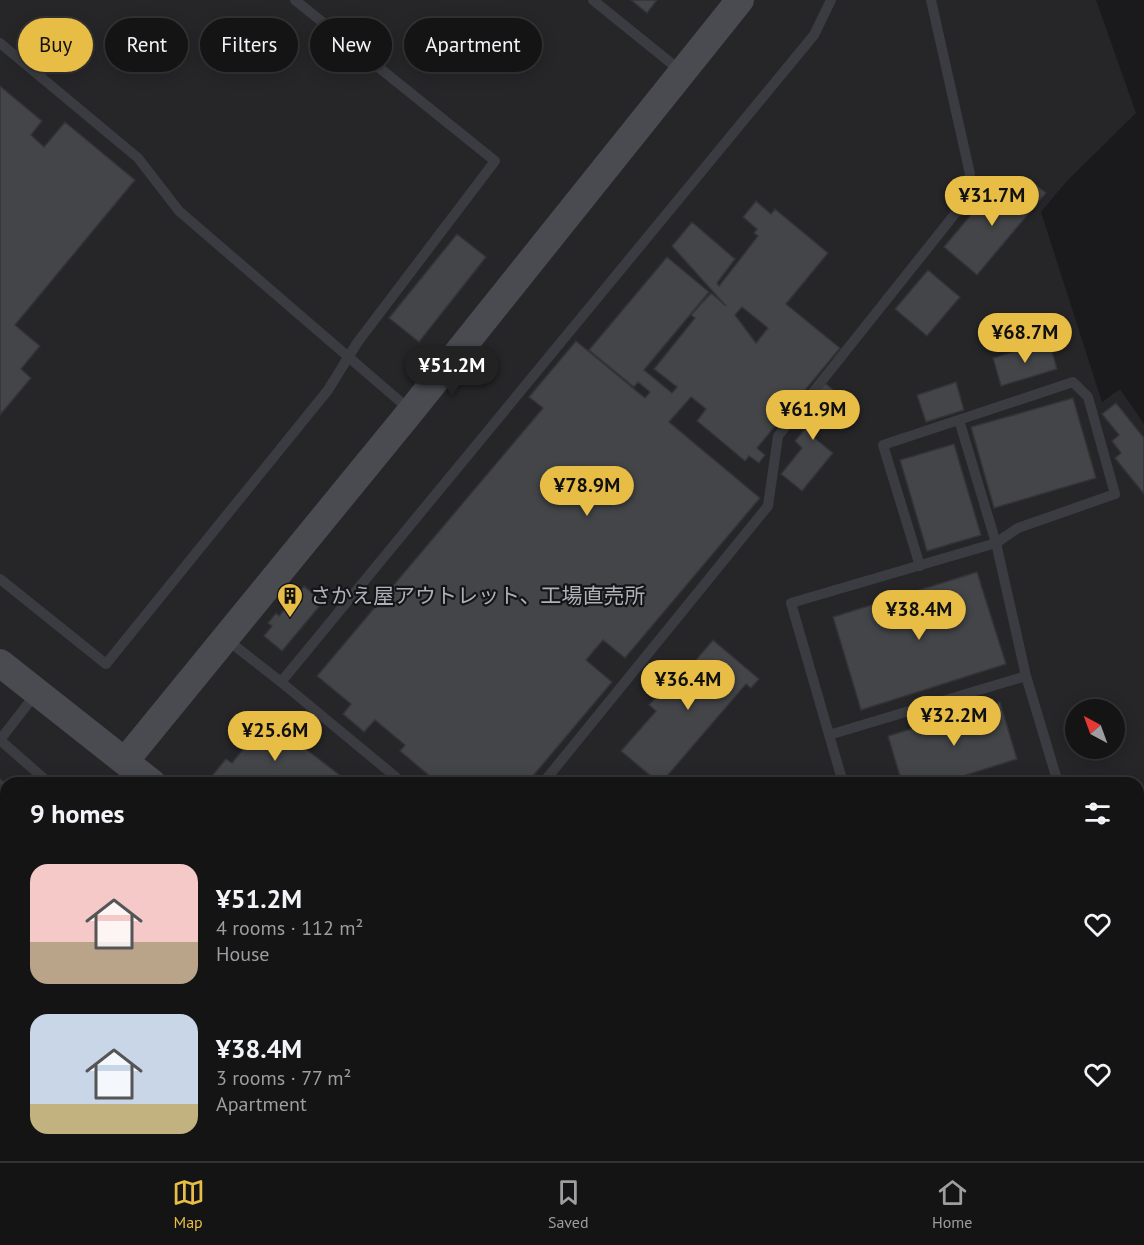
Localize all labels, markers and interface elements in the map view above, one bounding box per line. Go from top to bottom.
chip: Buy [18,18,93,72]
chip: Rent [105,18,188,72]
chip: Filters [200,18,298,72]
chip: New [310,18,392,72]
chip: Apartment [404,18,542,72]
pin: ¥31.7M [943,176,1041,227]
text: ¥31.7M [959,182,1025,208]
pin: ¥68.7M [976,313,1074,364]
text: ¥68.7M [992,319,1058,345]
pin: ¥51.2M [403,346,501,397]
text: ¥51.2M [419,352,485,378]
pin: ¥61.9M [764,390,862,441]
text: ¥61.9M [780,396,846,422]
pin: ¥78.9M [538,466,636,517]
text: ¥78.9M [554,472,620,498]
building icon: さかえ屋アウトレット、工場直売所 [275,581,305,619]
place label: さかえ屋アウトレット、工場直売所 [310,582,646,609]
pin: ¥38.4M [870,590,968,641]
text: ¥38.4M [886,596,952,622]
pin: ¥36.4M [639,660,737,711]
text: ¥36.4M [655,666,721,692]
pin: ¥32.2M [905,696,1003,747]
north arrow [1065,699,1125,759]
map controls [1065,699,1125,759]
text: ¥32.2M [921,702,987,728]
pin: ¥25.6M [226,711,324,762]
text: ¥25.6M [242,717,308,743]
text: 9 homes [30,797,125,830]
icon: filters [1081,797,1114,830]
text: ¥51.2M [216,882,302,915]
icon: home [78,888,150,960]
icon: heart [1081,908,1114,941]
text: 4 rooms · 112 m² [216,915,363,941]
text: House [216,941,270,967]
text: ¥38.4M [216,1032,302,1065]
icon: home [78,1038,150,1110]
icon: heart [1081,1058,1114,1091]
text: 3 rooms · 77 m² [216,1065,351,1091]
text: Apartment [216,1091,307,1117]
tab: Map [172,1176,205,1232]
tab: Saved [548,1176,589,1232]
tab: Home [932,1176,972,1232]

